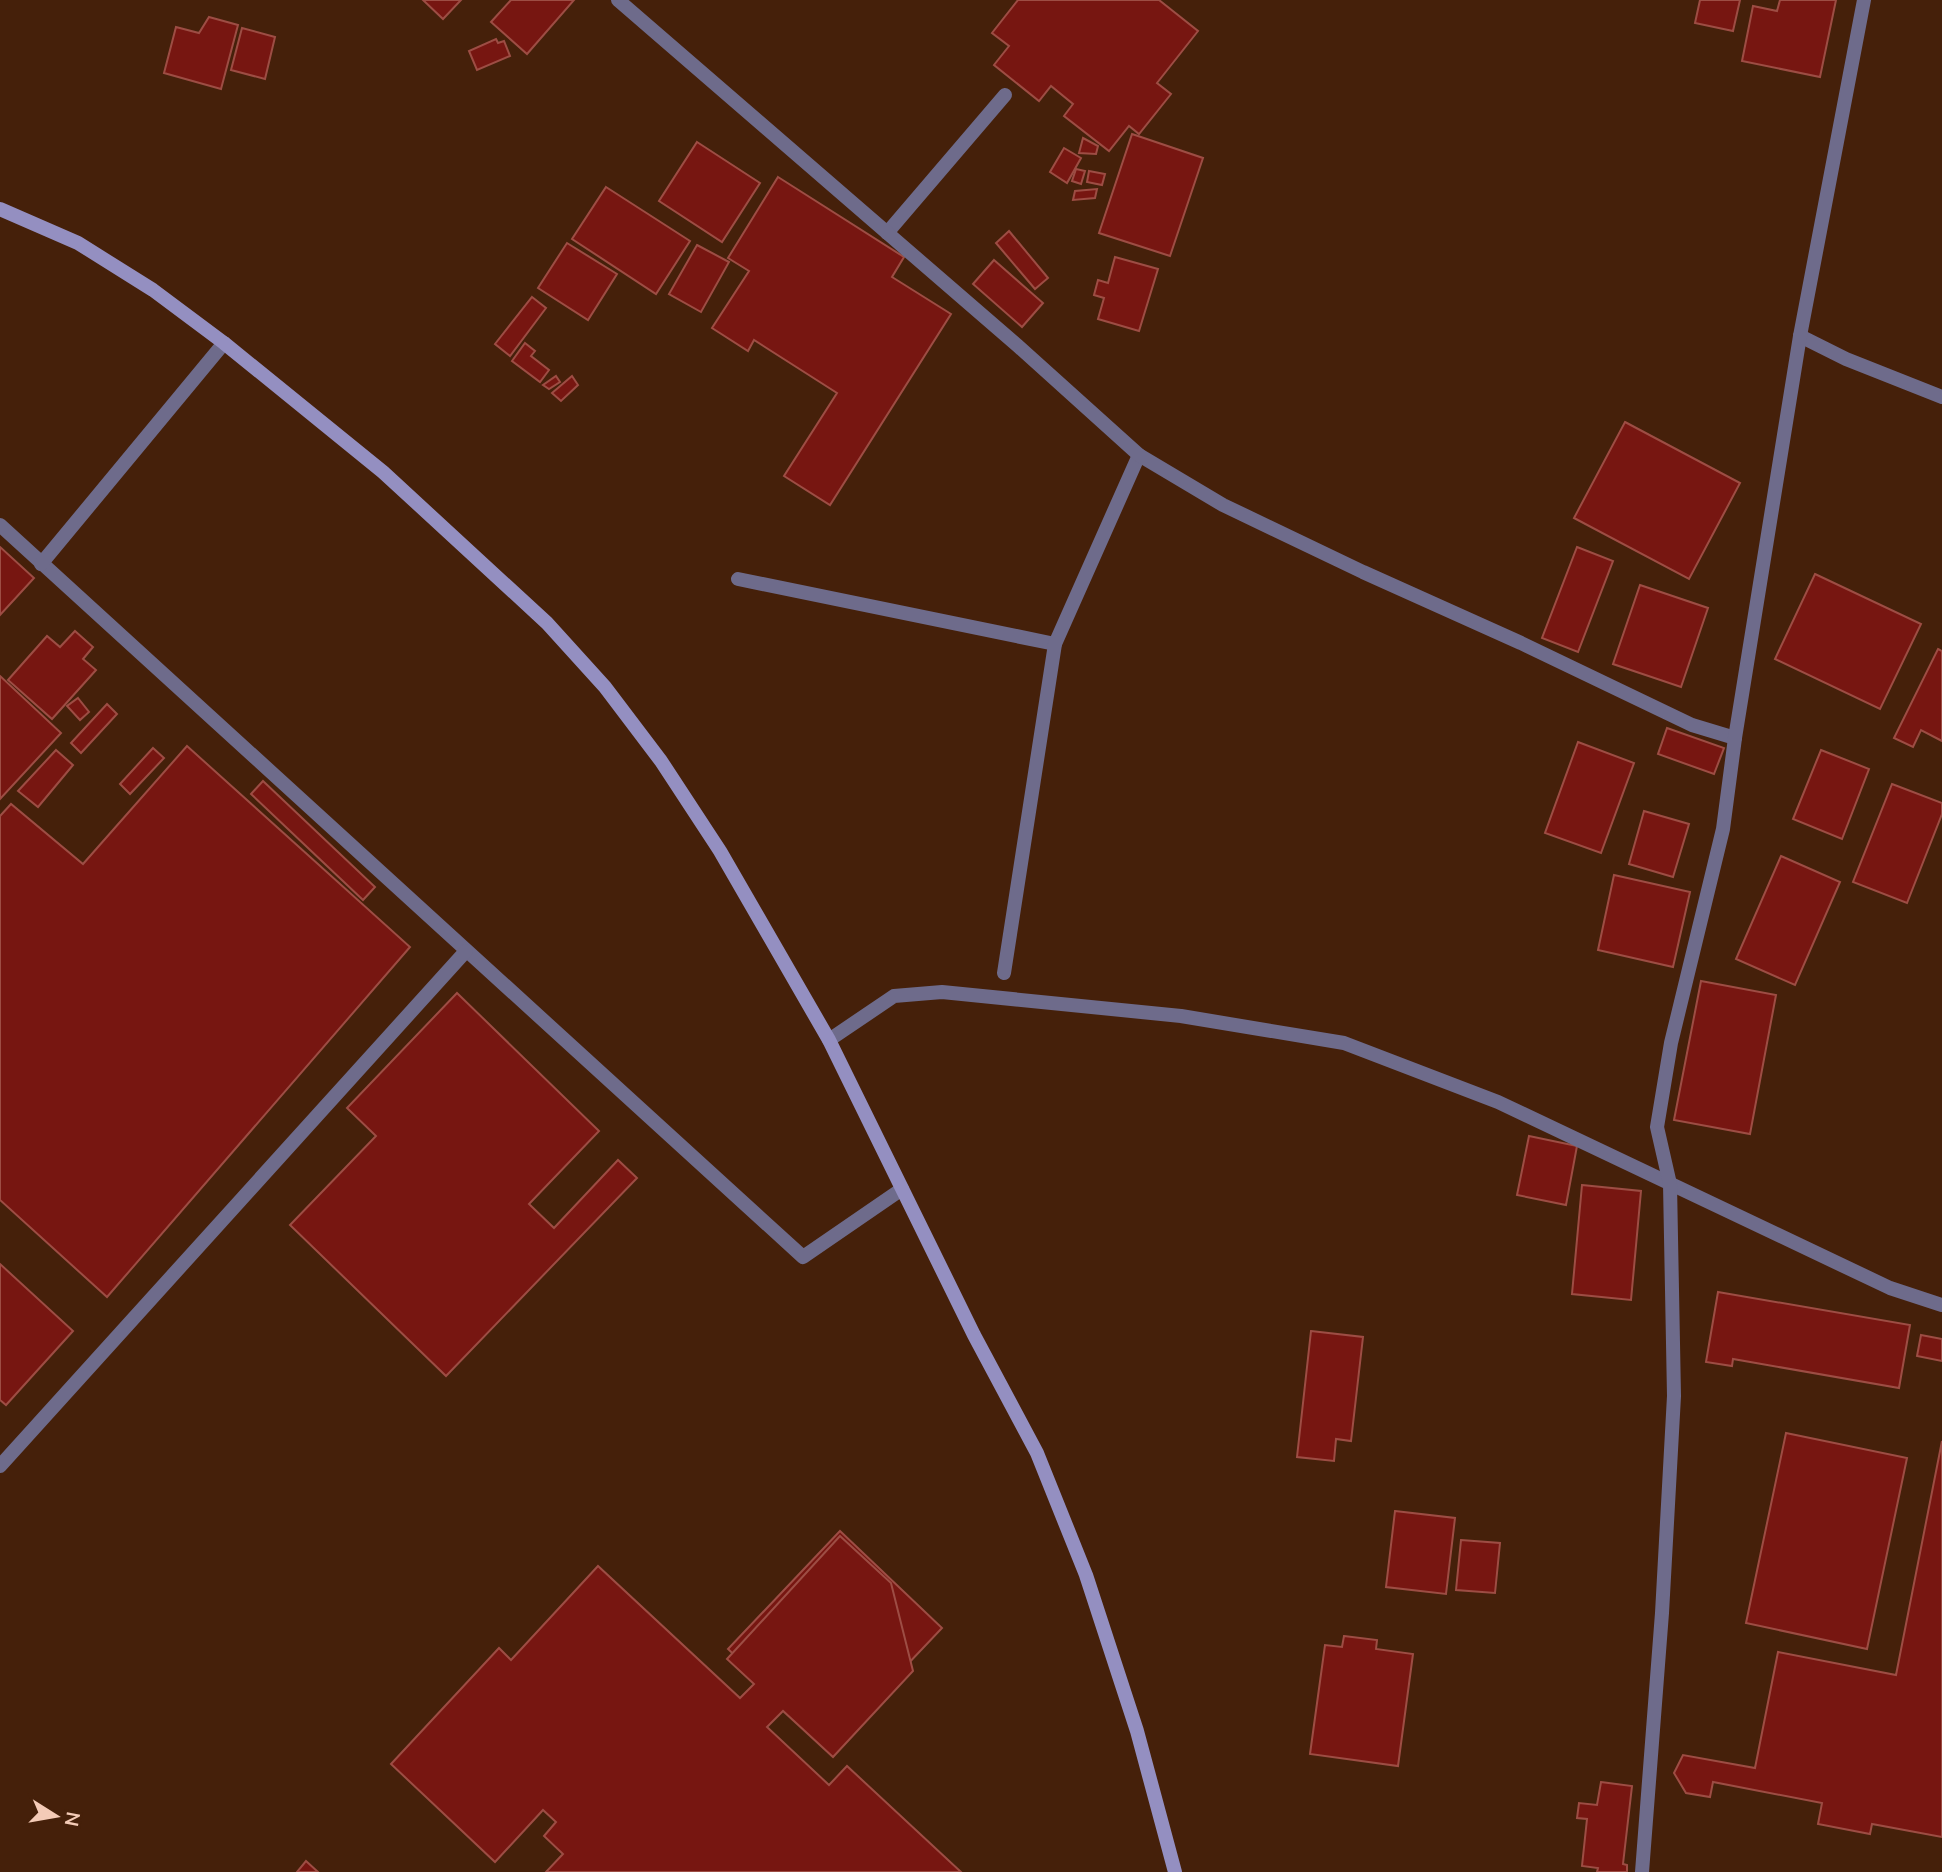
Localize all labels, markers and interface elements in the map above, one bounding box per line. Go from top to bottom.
north arrow [21,1781,91,1851]
text: N [60,1810,86,1829]

